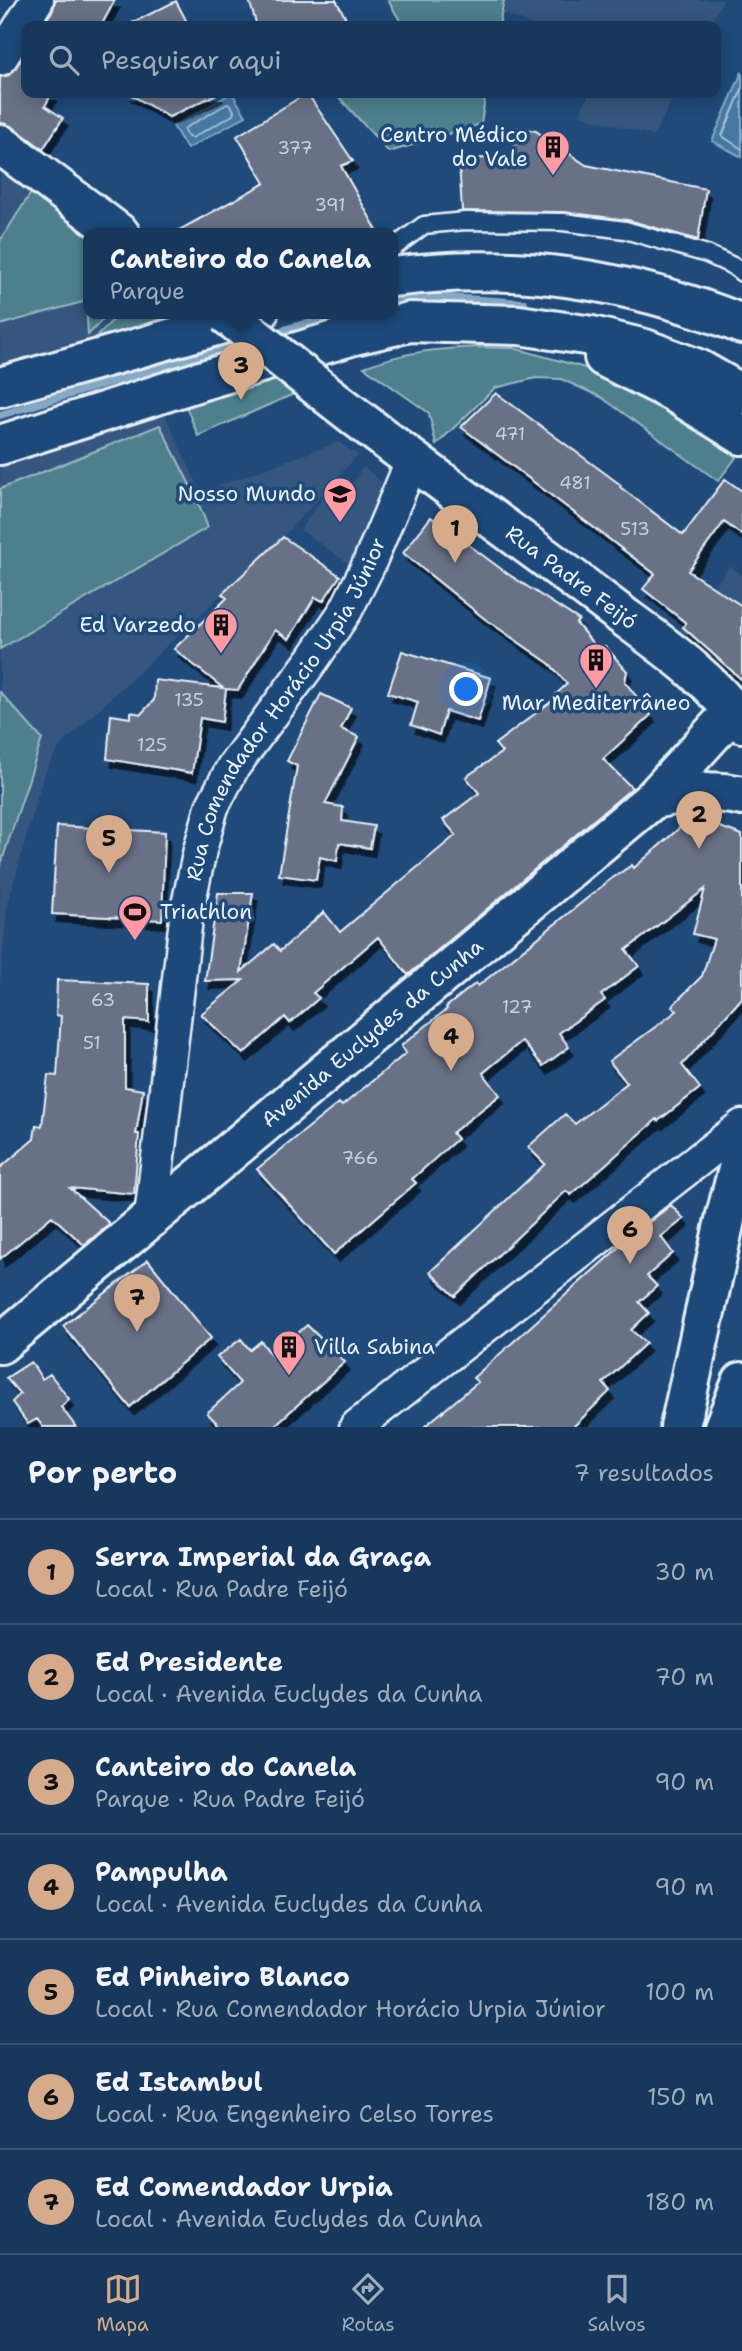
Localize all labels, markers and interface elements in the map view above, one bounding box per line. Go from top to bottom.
search box [21,21,721,98]
icon: search [45,41,83,79]
text: Pesquisar aqui [101,42,282,77]
place label: Centro Médico do Vale [380,121,528,173]
building icon: Centro Médico do Vale [534,128,572,177]
house number: 377 [277,136,313,160]
house number: 391 [314,193,346,217]
popup [83,228,398,319]
text: Canteiro do Canela [110,241,371,276]
text: Parque [110,276,185,306]
pin: 3 [218,342,264,400]
house number: 471 [495,422,525,446]
house number: 481 [559,471,591,495]
school or university icon: Nosso Mundo [321,475,359,524]
place label: Nosso Mundo [177,480,316,508]
pin: 1 [432,505,478,563]
house number: 513 [620,517,650,541]
street label: Rua Padre Feijó [500,519,643,636]
street label: Rua Comendador Horácio Urpia Júnior [180,533,392,883]
building icon: Ed Varzedo [202,606,240,655]
place label: Ed Varzedo [79,611,196,639]
building icon: Mar Mediterrâneo [577,641,615,690]
your location [449,672,483,706]
house number: 135 [174,688,204,712]
place label: Mar Mediterrâneo [502,689,690,717]
house number: 125 [137,733,167,757]
pin: 2 [676,791,722,849]
pin: 5 [86,815,132,873]
sports icon: Triathlon [116,893,154,942]
place label: Triathlon [160,898,252,926]
street label: Avenida Euclydes da Cunha [256,933,489,1134]
house number: 63 [91,988,115,1012]
house number: 127 [502,995,532,1019]
pin: 4 [428,1013,474,1071]
house number: 51 [83,1031,101,1055]
house number: 766 [342,1146,378,1170]
pin: 6 [607,1206,653,1264]
pin: 7 [114,1274,160,1332]
building icon: Villa Sabina [270,1328,308,1377]
place label: Villa Sabina [314,1333,435,1361]
text: Por perto [28,1452,177,1493]
text: 7 resultados [574,1458,714,1488]
text: Serra Imperial da Graça [95,1539,431,1574]
text: 1 [46,1557,56,1587]
text: 30 m [655,1557,714,1587]
text: Local · Rua Padre Feijó [95,1574,348,1604]
text: Ed Presidente [95,1644,283,1679]
text: 2 [43,1662,59,1692]
text: 70 m [655,1662,714,1692]
text: Local · Avenida Euclydes da Cunha [95,1679,483,1709]
text: Canteiro do Canela [95,1749,356,1784]
text: 3 [43,1767,59,1797]
text: 90 m [654,1767,714,1797]
text: Parque · Rua Padre Feijó [95,1784,365,1814]
text: Pampulha [95,1854,228,1889]
text: 4 [43,1872,59,1902]
text: 90 m [654,1872,714,1902]
text: Local · Avenida Euclydes da Cunha [95,1889,483,1919]
text: Ed Pinheiro Blanco [95,1959,350,1994]
text: 5 [44,1977,58,2007]
text: 100 m [645,1977,714,2007]
text: Local · Rua Comendador Horácio Urpia Júnior [95,1994,606,2024]
text: Ed Istambul [95,2064,263,2099]
text: 6 [43,2082,59,2112]
text: 150 m [647,2082,714,2112]
text: Local · Rua Engenheiro Celso Torres [95,2099,494,2129]
text: Ed Comendador Urpia [95,2169,393,2204]
text: 7 [43,2187,59,2217]
text: 180 m [645,2187,714,2217]
text: Local · Avenida Euclydes da Cunha [95,2204,483,2234]
tab: Mapa [96,2270,149,2337]
tab: Rotas [342,2270,395,2337]
tab: Salvos [588,2270,646,2337]

